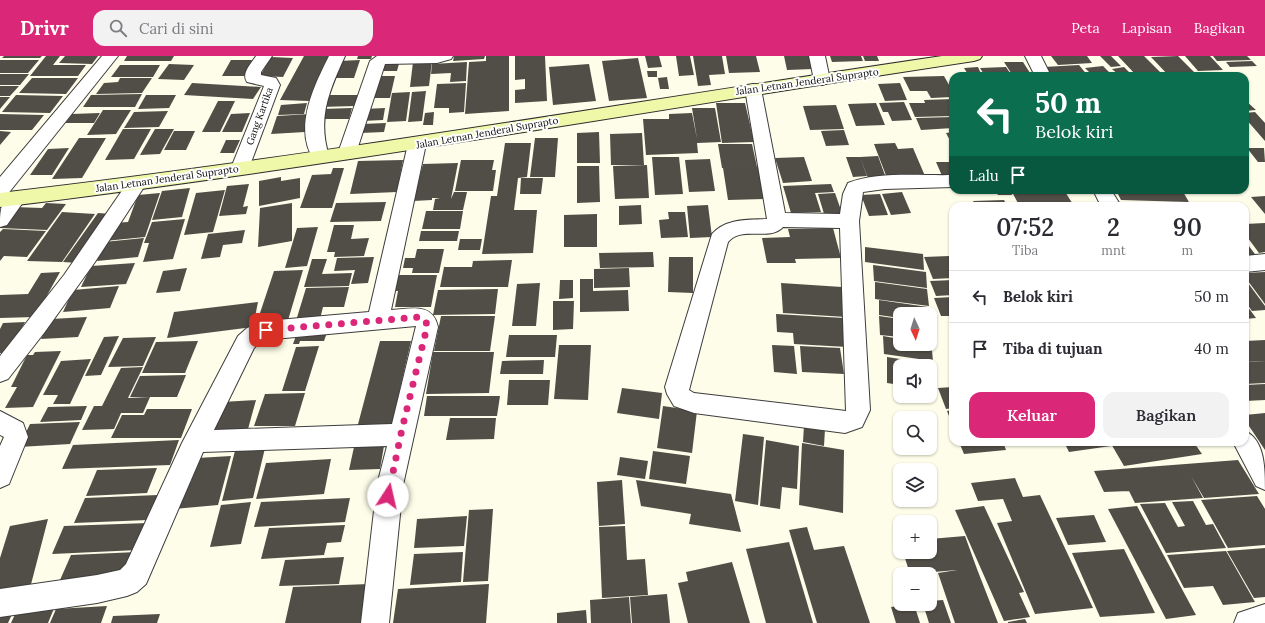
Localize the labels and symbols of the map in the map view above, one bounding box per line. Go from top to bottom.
street label: Jalan Letnan Jenderal Suprapto [734,65,879,98]
street label: Gang Kartika [243,85,276,147]
street label: Jalan Letnan Jenderal Suprapto [414,114,559,152]
street label: Jalan Letnan Jenderal Suprapto [94,162,239,195]
north arrow [893,307,937,351]
pin [249,313,283,347]
position arrow [367,475,409,517]

